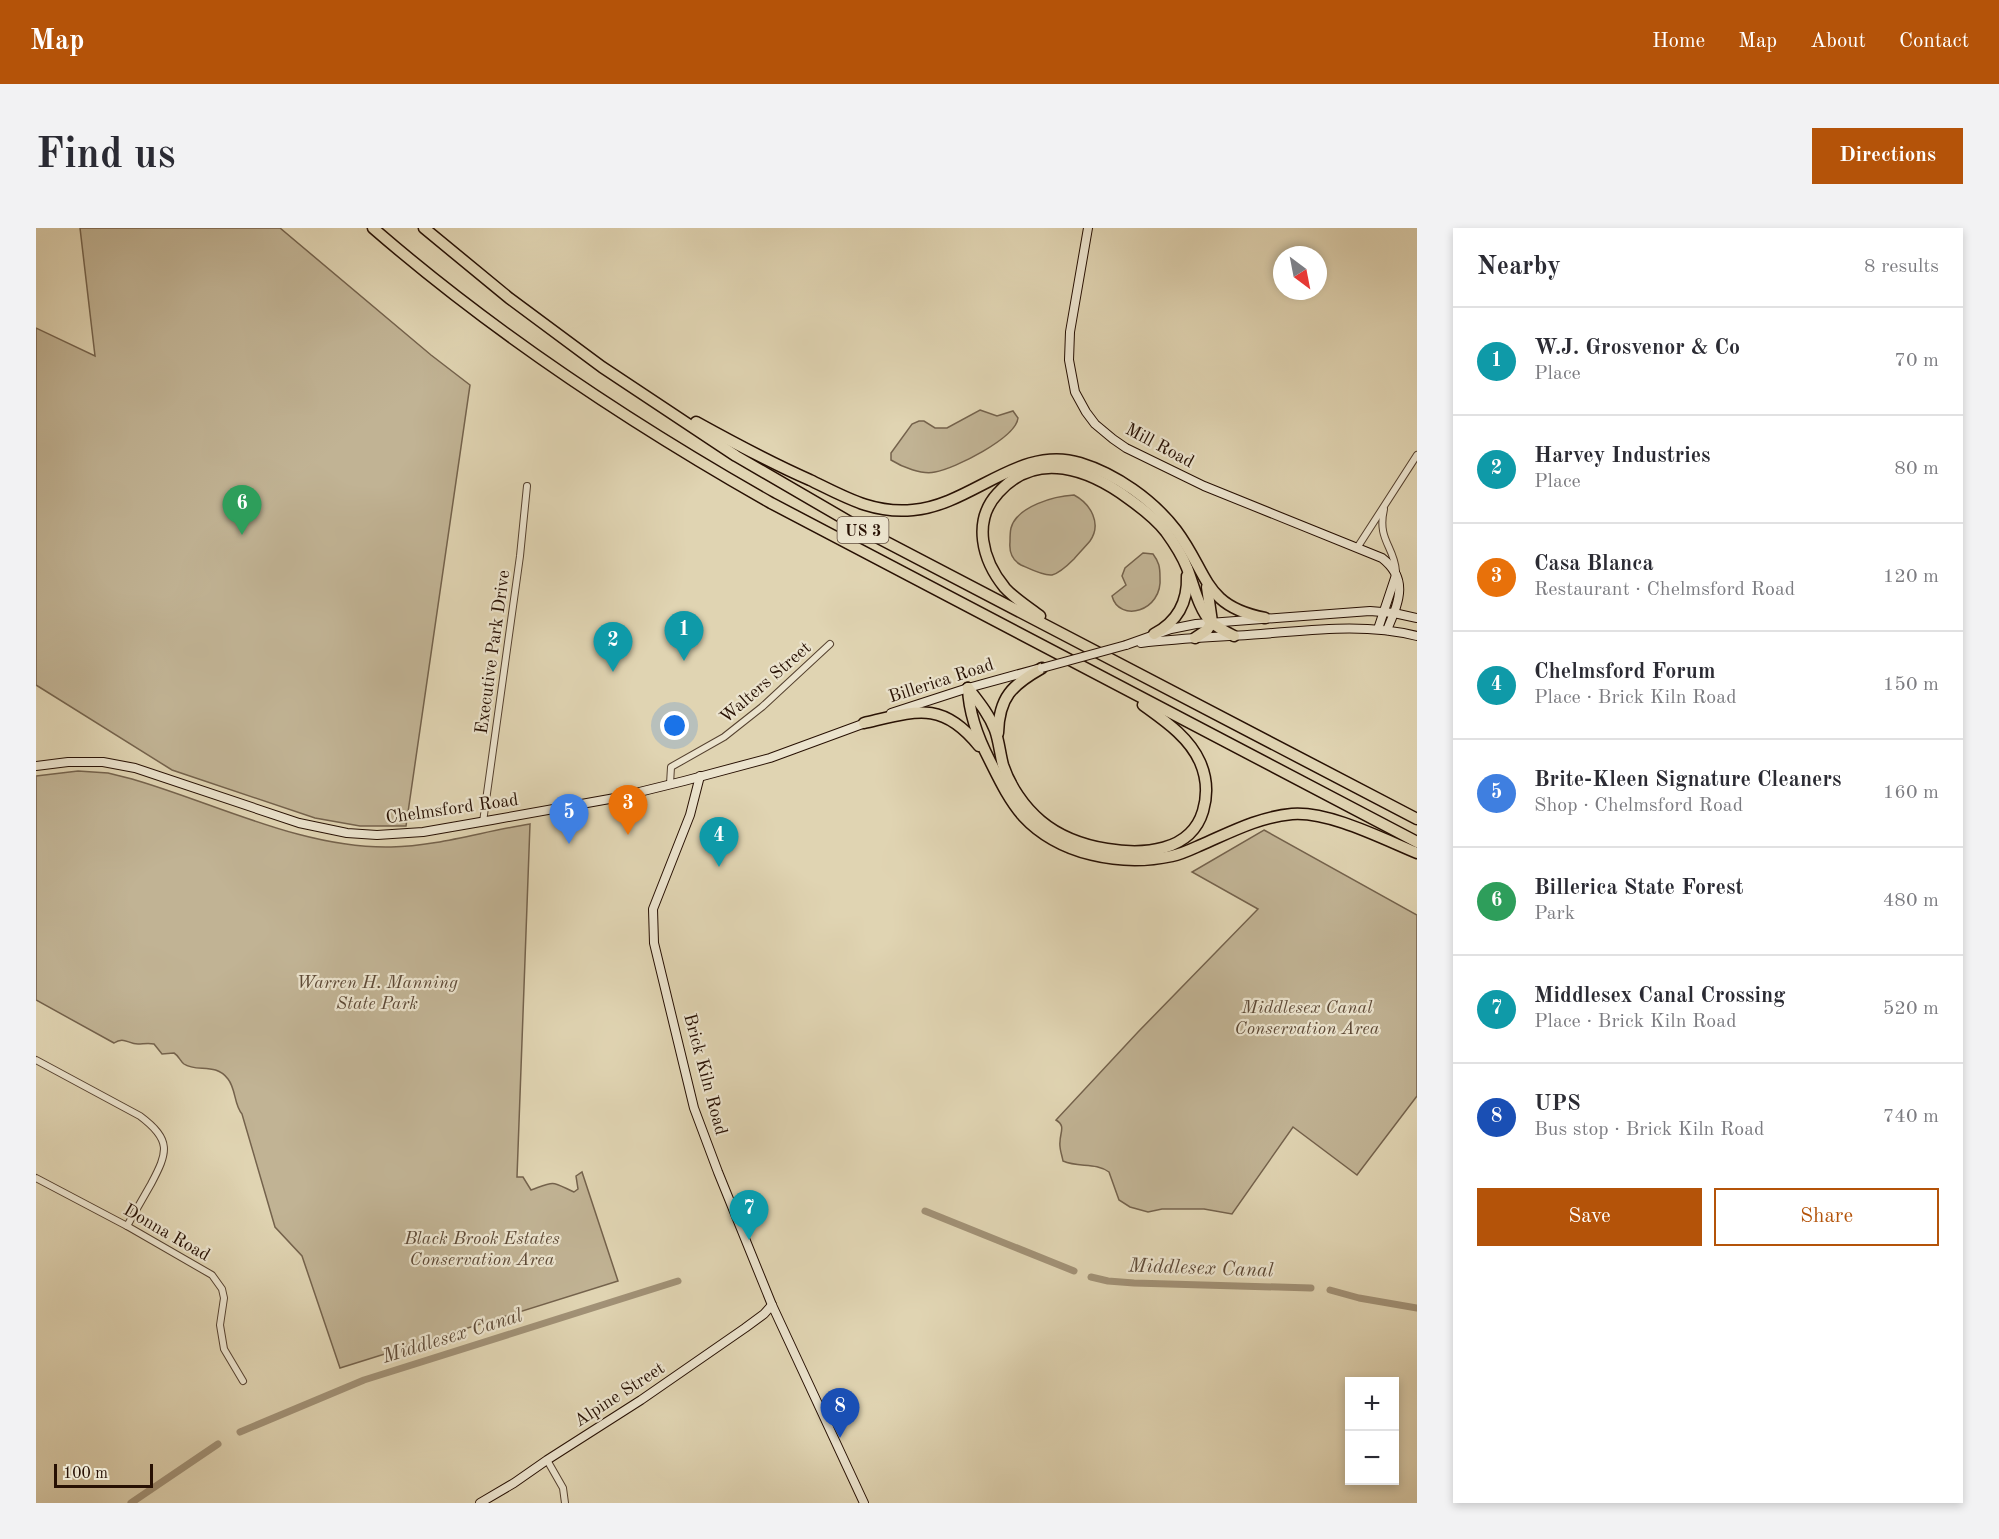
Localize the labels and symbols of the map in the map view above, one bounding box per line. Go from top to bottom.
north arrow [1273,246,1327,300]
street label: Mill Road [1122,420,1197,471]
pin: 6 [222,486,262,535]
road number: US 3 [838,517,888,543]
street label: Executive Park Drive [473,569,513,735]
pin: 1 [664,612,704,661]
pin: 2 [594,622,632,672]
street label: Walters Street [717,639,815,727]
street label: Billerica Road [887,655,996,706]
your location [660,711,689,740]
pin: 3 [608,786,648,835]
street label: Chelmsford Road [385,791,520,827]
pin: 5 [550,794,588,844]
pin: 4 [700,818,738,867]
park label: Warren H. Manning State Park [296,974,458,1013]
park label: Middlesex Canal Conservation Area [1235,999,1380,1038]
street label: Brick Kiln Road [680,1012,730,1137]
pin: 7 [730,1190,768,1240]
street label: Donna Road [120,1201,213,1265]
park label: Black Brook Estates Conservation Area [403,1230,560,1269]
water label: Middlesex Canal [1127,1256,1274,1282]
water label: Middlesex Canal [379,1306,525,1368]
street label: Alpine Street [571,1359,668,1431]
pin: 8 [820,1388,860,1438]
scale bar [54,1461,153,1488]

